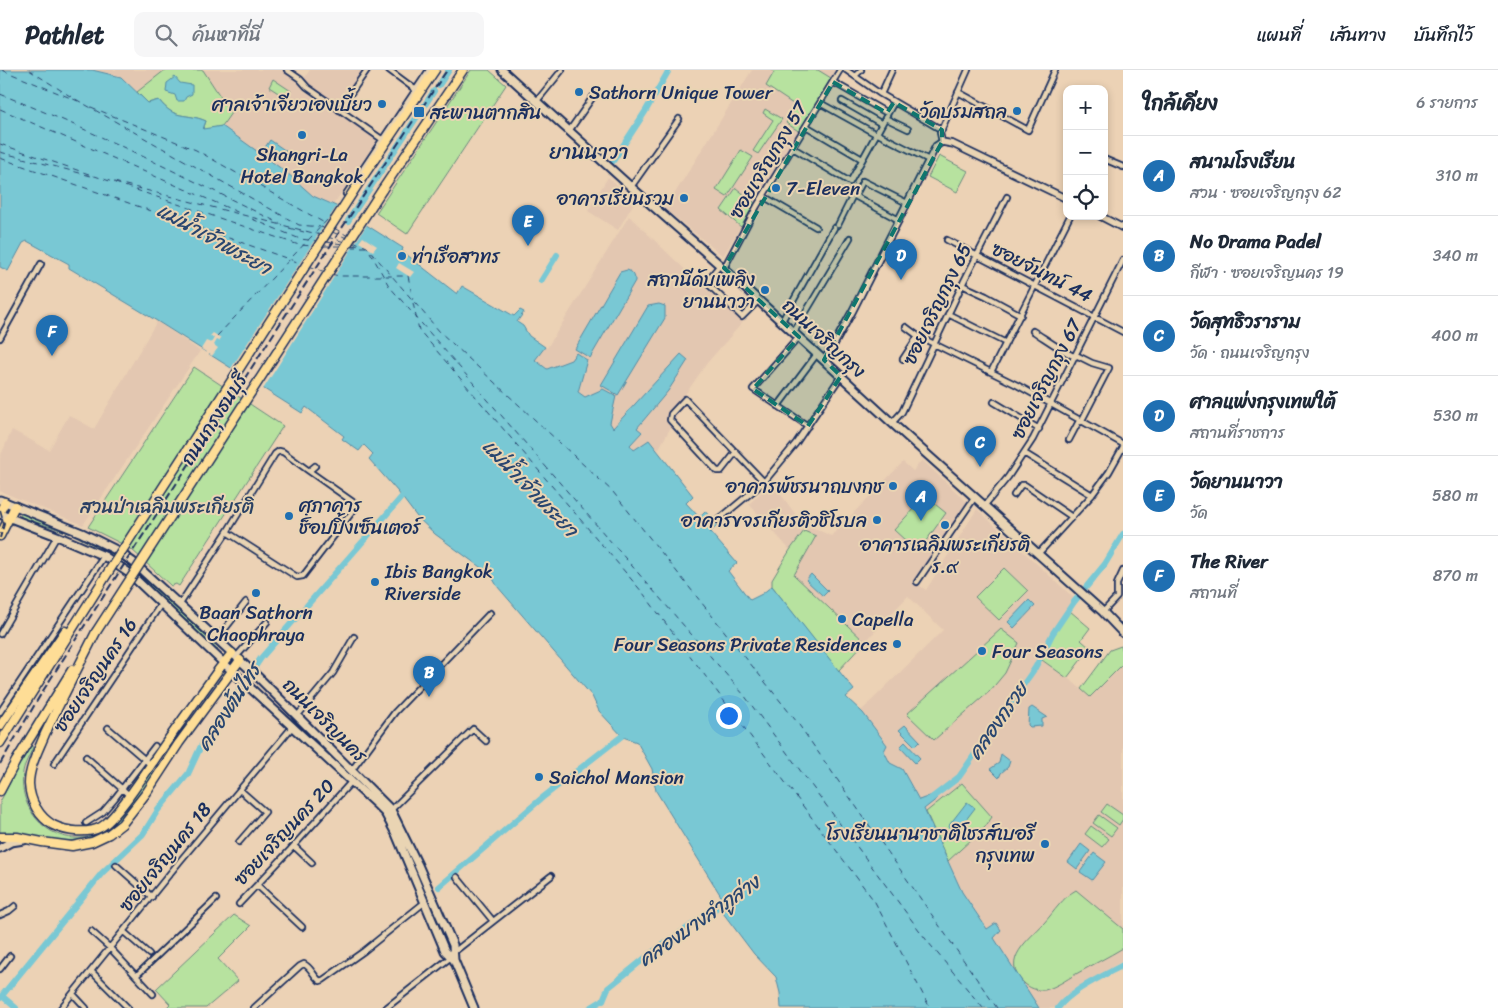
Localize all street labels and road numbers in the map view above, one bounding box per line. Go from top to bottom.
street label: ซอยเจริญกรุง 57 [720,94,817,225]
street label: ซอยจันทน์ 44 [986,232,1099,312]
street label: ซอยเจริญกรุง 65 [893,237,981,371]
street label: ถนนเจริญกรุง [774,290,874,386]
street label: ซอยเจริญกรุง 67 [1001,312,1091,445]
street label: ถนนกรุงธนบุรี [171,364,258,472]
street label: ซอยเจริญนคร 16 [44,611,146,739]
street label: ถนนเจริญนคร [274,669,376,771]
street label: ซอยเจริญนคร 20 [225,771,343,893]
street label: ซอยเจริญนคร 18 [110,794,220,919]

